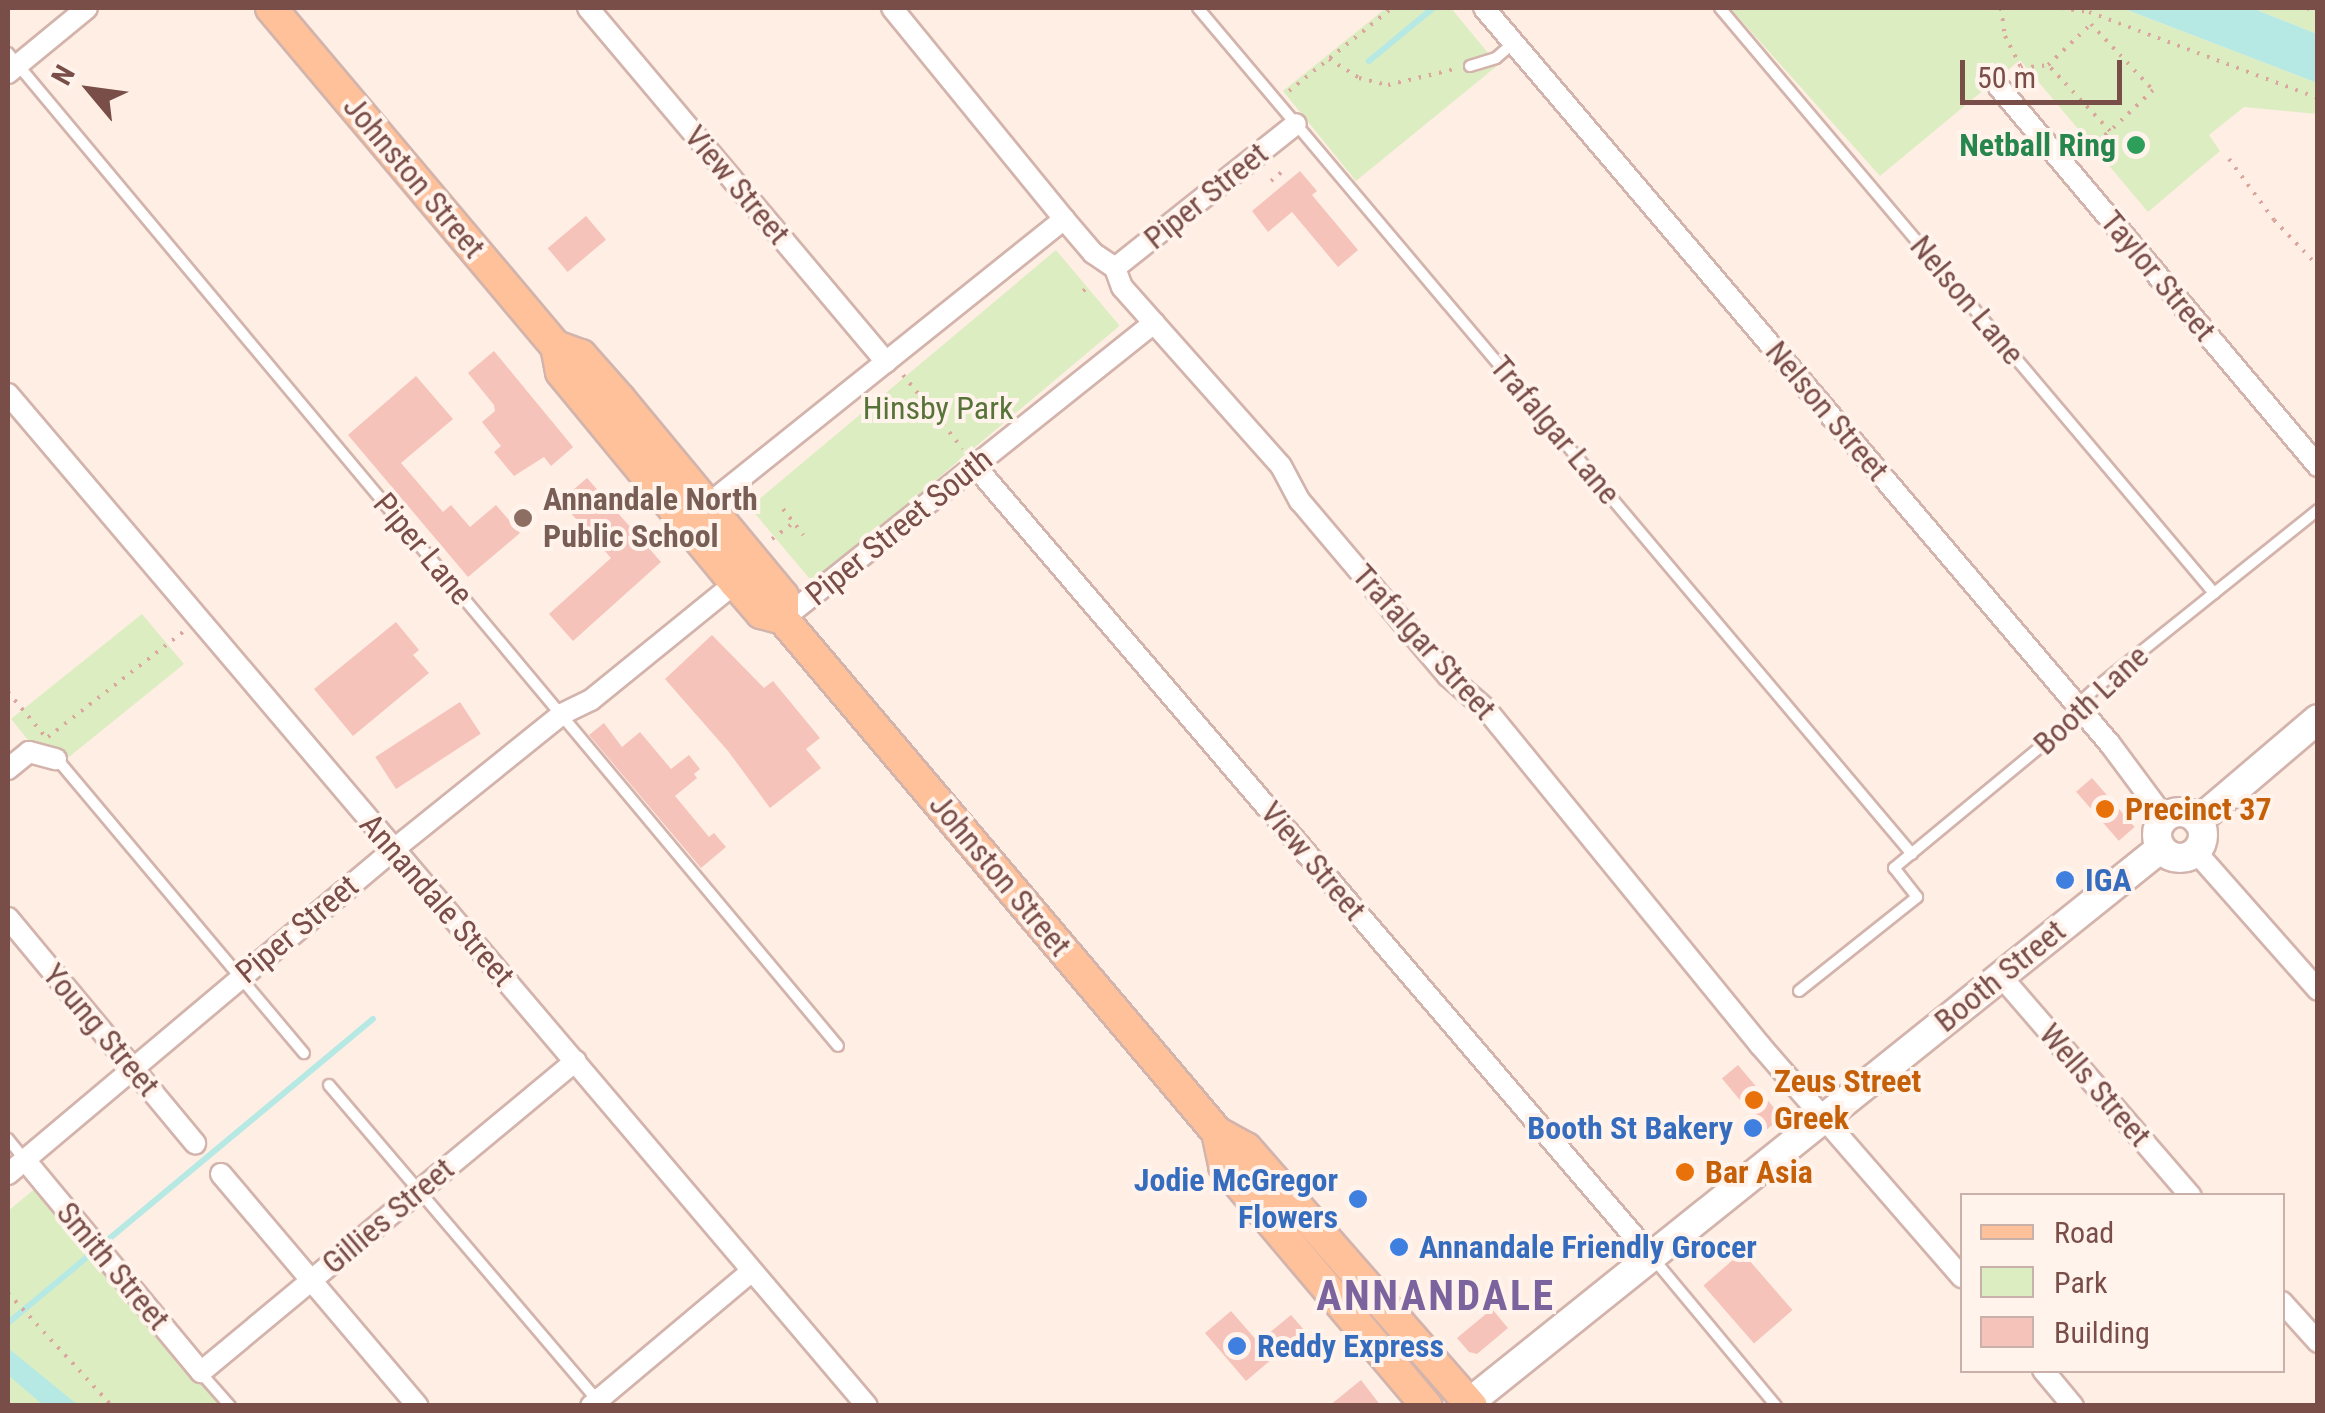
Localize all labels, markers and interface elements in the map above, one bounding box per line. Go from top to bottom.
north arrow [40,40,140,140]
scale bar [1965,40,2128,102]
text: N [45,60,82,91]
text: 50 m [1977,60,2036,95]
street label: Johnston Street [335,88,493,266]
street label: View Street [676,118,798,252]
place label: Netball Ring [1959,126,2116,164]
marker: Netball Ring [2125,134,2147,156]
street label: Piper Street [1136,135,1276,257]
street label: Taylor Street [2092,203,2224,349]
street label: Nelson Lane [1902,228,2032,372]
street label: Nelson Street [1757,333,1897,489]
street label: Trafalgar Lane [1482,348,1628,512]
park label: Hinsby Park [863,389,1013,427]
street label: Piper Street South [798,440,1000,614]
place label: Annandale North Public School [543,481,758,556]
street label: Piper Lane [365,485,481,613]
marker: Annandale North Public School [512,507,534,529]
street label: Trafalgar Street [1344,556,1504,728]
street label: Booth Lane [2026,637,2156,763]
street label: Johnston Street [921,786,1079,964]
place label: Precinct 37 [2125,790,2272,828]
street label: View Street [1252,794,1374,928]
marker: Precinct 37 [2094,798,2116,820]
street label: Annandale Street [352,806,522,994]
place label: IGA [2085,861,2131,899]
street label: Piper Street [228,867,366,991]
marker: IGA [2054,869,2076,891]
street label: Booth Street [1927,912,2073,1040]
street label: Young Street [35,956,167,1104]
street label: Wells Street [2031,1016,2159,1154]
place label: Zeus Street Greek [1774,1063,1921,1138]
marker: Zeus Street Greek [1743,1089,1765,1111]
place label: Booth St Bakery [1527,1109,1733,1147]
marker: Booth St Bakery [1742,1117,1764,1139]
street label: Gillies Street [314,1150,462,1282]
place label: Bar Asia [1705,1153,1813,1191]
marker: Bar Asia [1674,1161,1696,1183]
place label: Jodie McGregor Flowers [1134,1162,1338,1237]
marker: Jodie McGregor Flowers [1347,1188,1369,1210]
legend [1960,1193,2285,1373]
street label: Smith Street [48,1194,178,1338]
text: Road [2054,1215,2114,1250]
place label: Annandale Friendly Grocer [1419,1228,1757,1266]
marker: Annandale Friendly Grocer [1388,1236,1410,1258]
text: Park [2054,1265,2108,1300]
district label: ANNANDALE [1316,1271,1556,1321]
text: Building [2054,1315,2150,1350]
place label: Reddy Express [1257,1327,1444,1365]
marker: Reddy Express [1226,1335,1248,1357]

